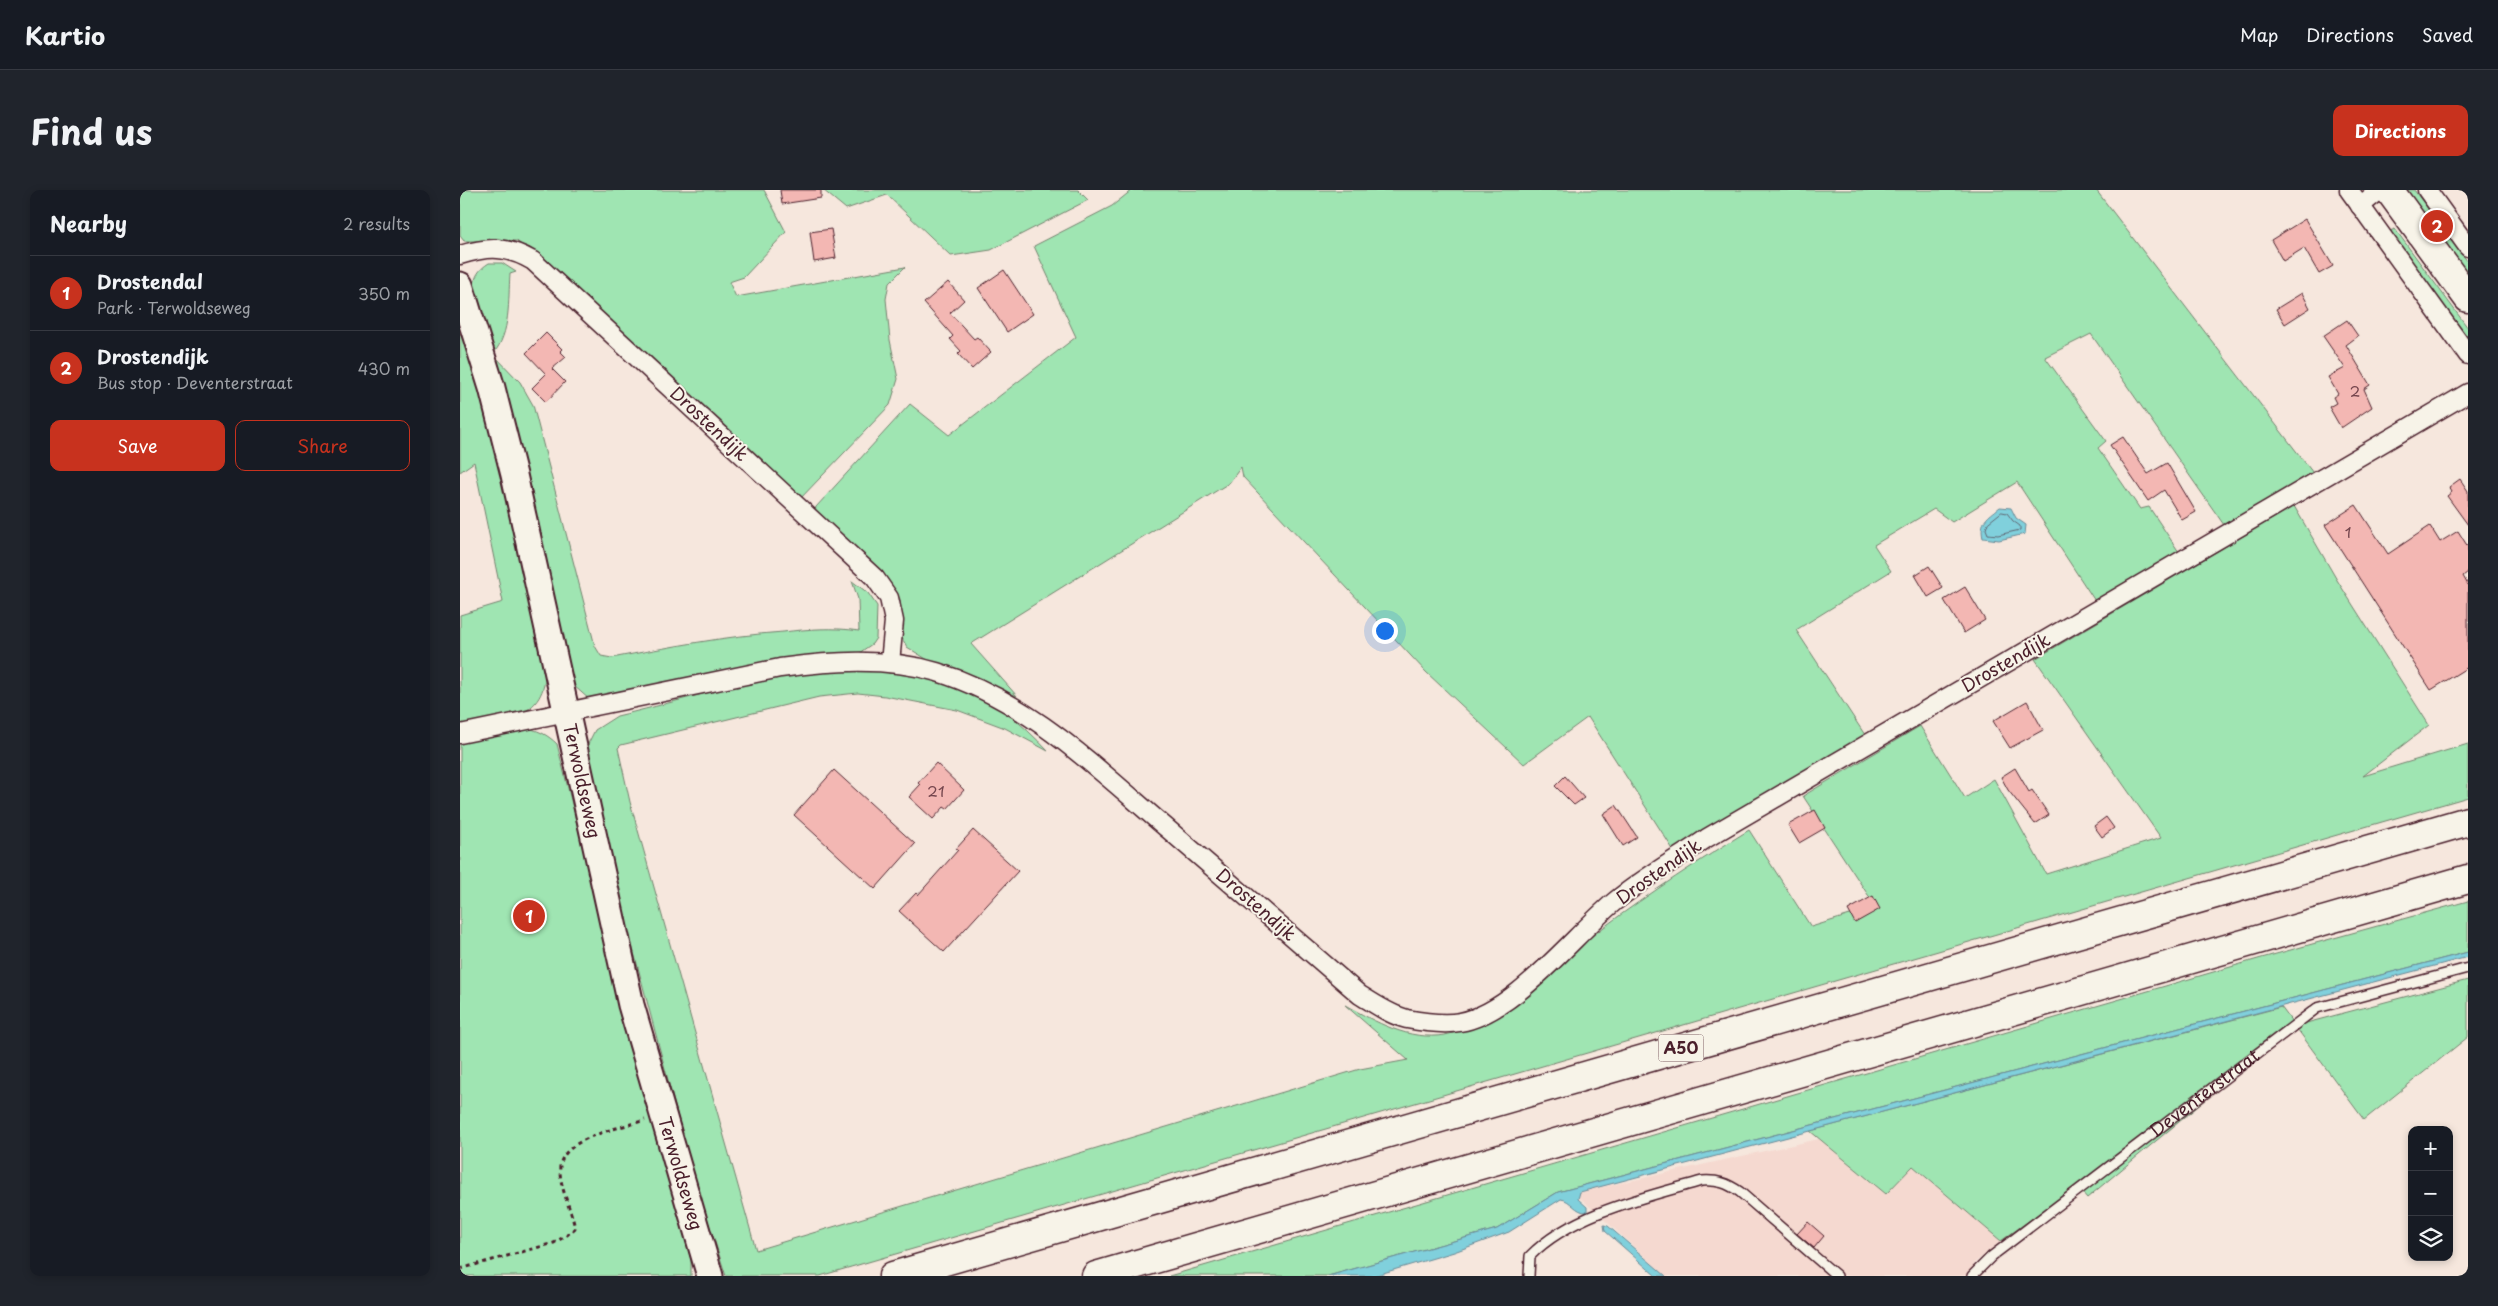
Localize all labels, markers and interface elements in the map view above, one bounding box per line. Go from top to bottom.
text: Kartio [25,17,105,53]
text: Map [2240,21,2278,48]
text: Directions [2306,21,2394,48]
text: Saved [2422,21,2473,48]
text: Find us [30,104,152,157]
button: Directions [2333,105,2468,156]
text: Nearby [50,207,127,239]
pin: 2 [2421,207,2453,245]
text: 2 results [343,211,410,235]
text: Drostendal [97,267,203,295]
text: 1 [62,281,70,305]
text: 350 m [358,281,410,305]
text: Park · Terwoldseweg [97,295,251,319]
text: Drostendijk [97,342,209,370]
text: 2 [60,356,72,380]
text: 430 m [358,356,410,380]
text: Bus stop · Deventerstraat [97,370,293,394]
street label: Drostendijk [665,379,755,467]
house number: 2 [2350,379,2360,402]
button: Save [50,420,225,471]
button: Share [235,420,410,471]
house number: 1 [2345,520,2351,543]
your location [1372,618,1398,644]
street label: Drostendijk [1956,625,2055,698]
street label: Terwoldseweg [557,720,609,841]
house number: 21 [927,779,945,802]
street label: Drostendijk [1610,831,1706,910]
street label: Drostendijk [1211,861,1303,947]
pin: 1 [513,897,545,935]
road number: A50 [1658,1034,1704,1061]
street label: Deventerstraat [2143,1041,2265,1143]
street label: Terwoldseweg [652,1113,711,1233]
map controls [2408,1126,2453,1261]
button: + [2408,1126,2453,1171]
button: − [2408,1171,2453,1216]
button: layers [2408,1216,2453,1261]

